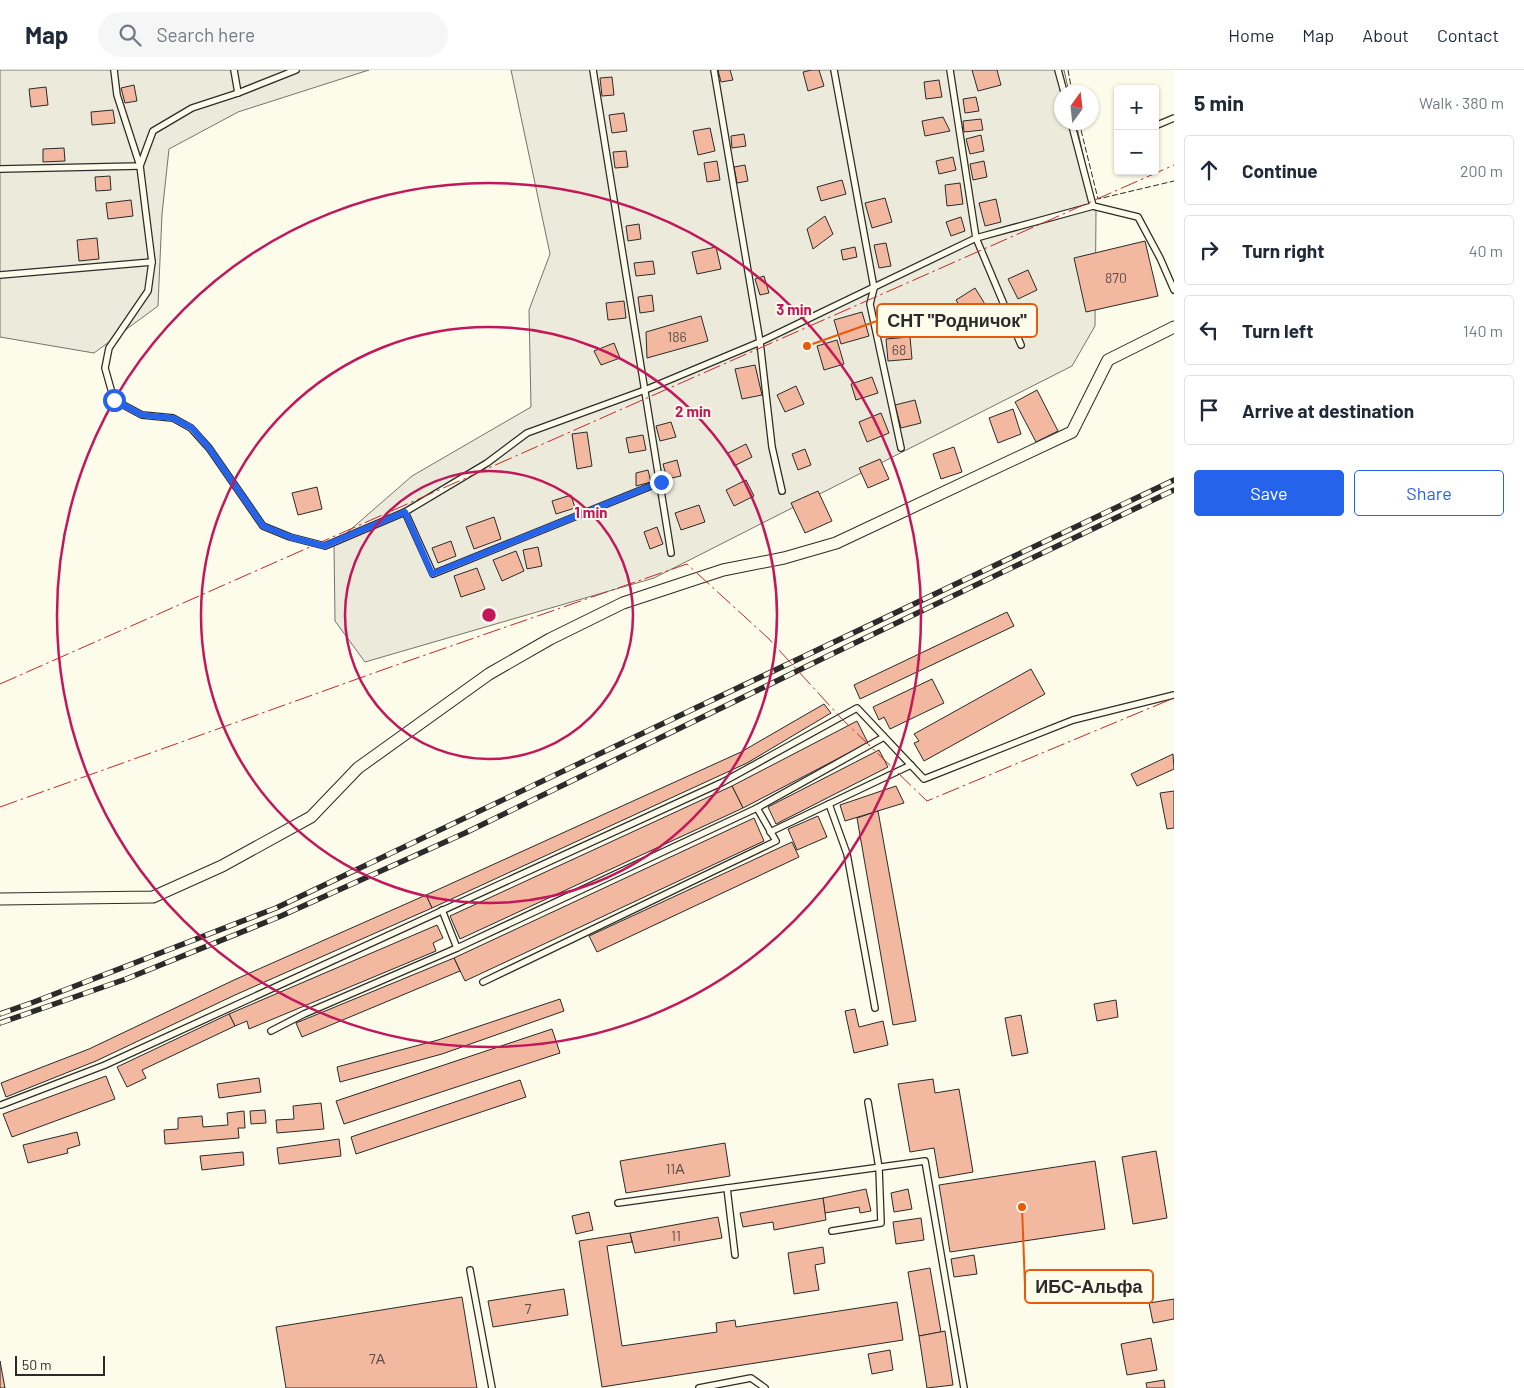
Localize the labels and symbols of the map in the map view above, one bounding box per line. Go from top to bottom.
north arrow [1054,85,1099,130]
house number: 870 [1105,269,1127,286]
text: 3 min [776,300,812,318]
callout: СНТ "Родничок" [877,304,1037,337]
text: СНТ "Родничок" [887,309,1027,331]
house number: 186 [667,328,687,345]
house number: 68 [892,341,906,358]
route start [103,389,126,412]
text: 2 min [675,402,711,420]
route end [650,471,673,494]
text: 1 min [575,503,607,521]
centre of rings [480,606,498,624]
house number: 11А [665,1160,685,1177]
house number: 11 [671,1227,681,1244]
callout: ИБС-Альфа [1025,1270,1153,1303]
text: ИБС-Альфа [1035,1275,1144,1297]
house number: 7 [525,1300,532,1317]
house number: 7А [369,1350,386,1367]
scale bar [15,1353,105,1376]

